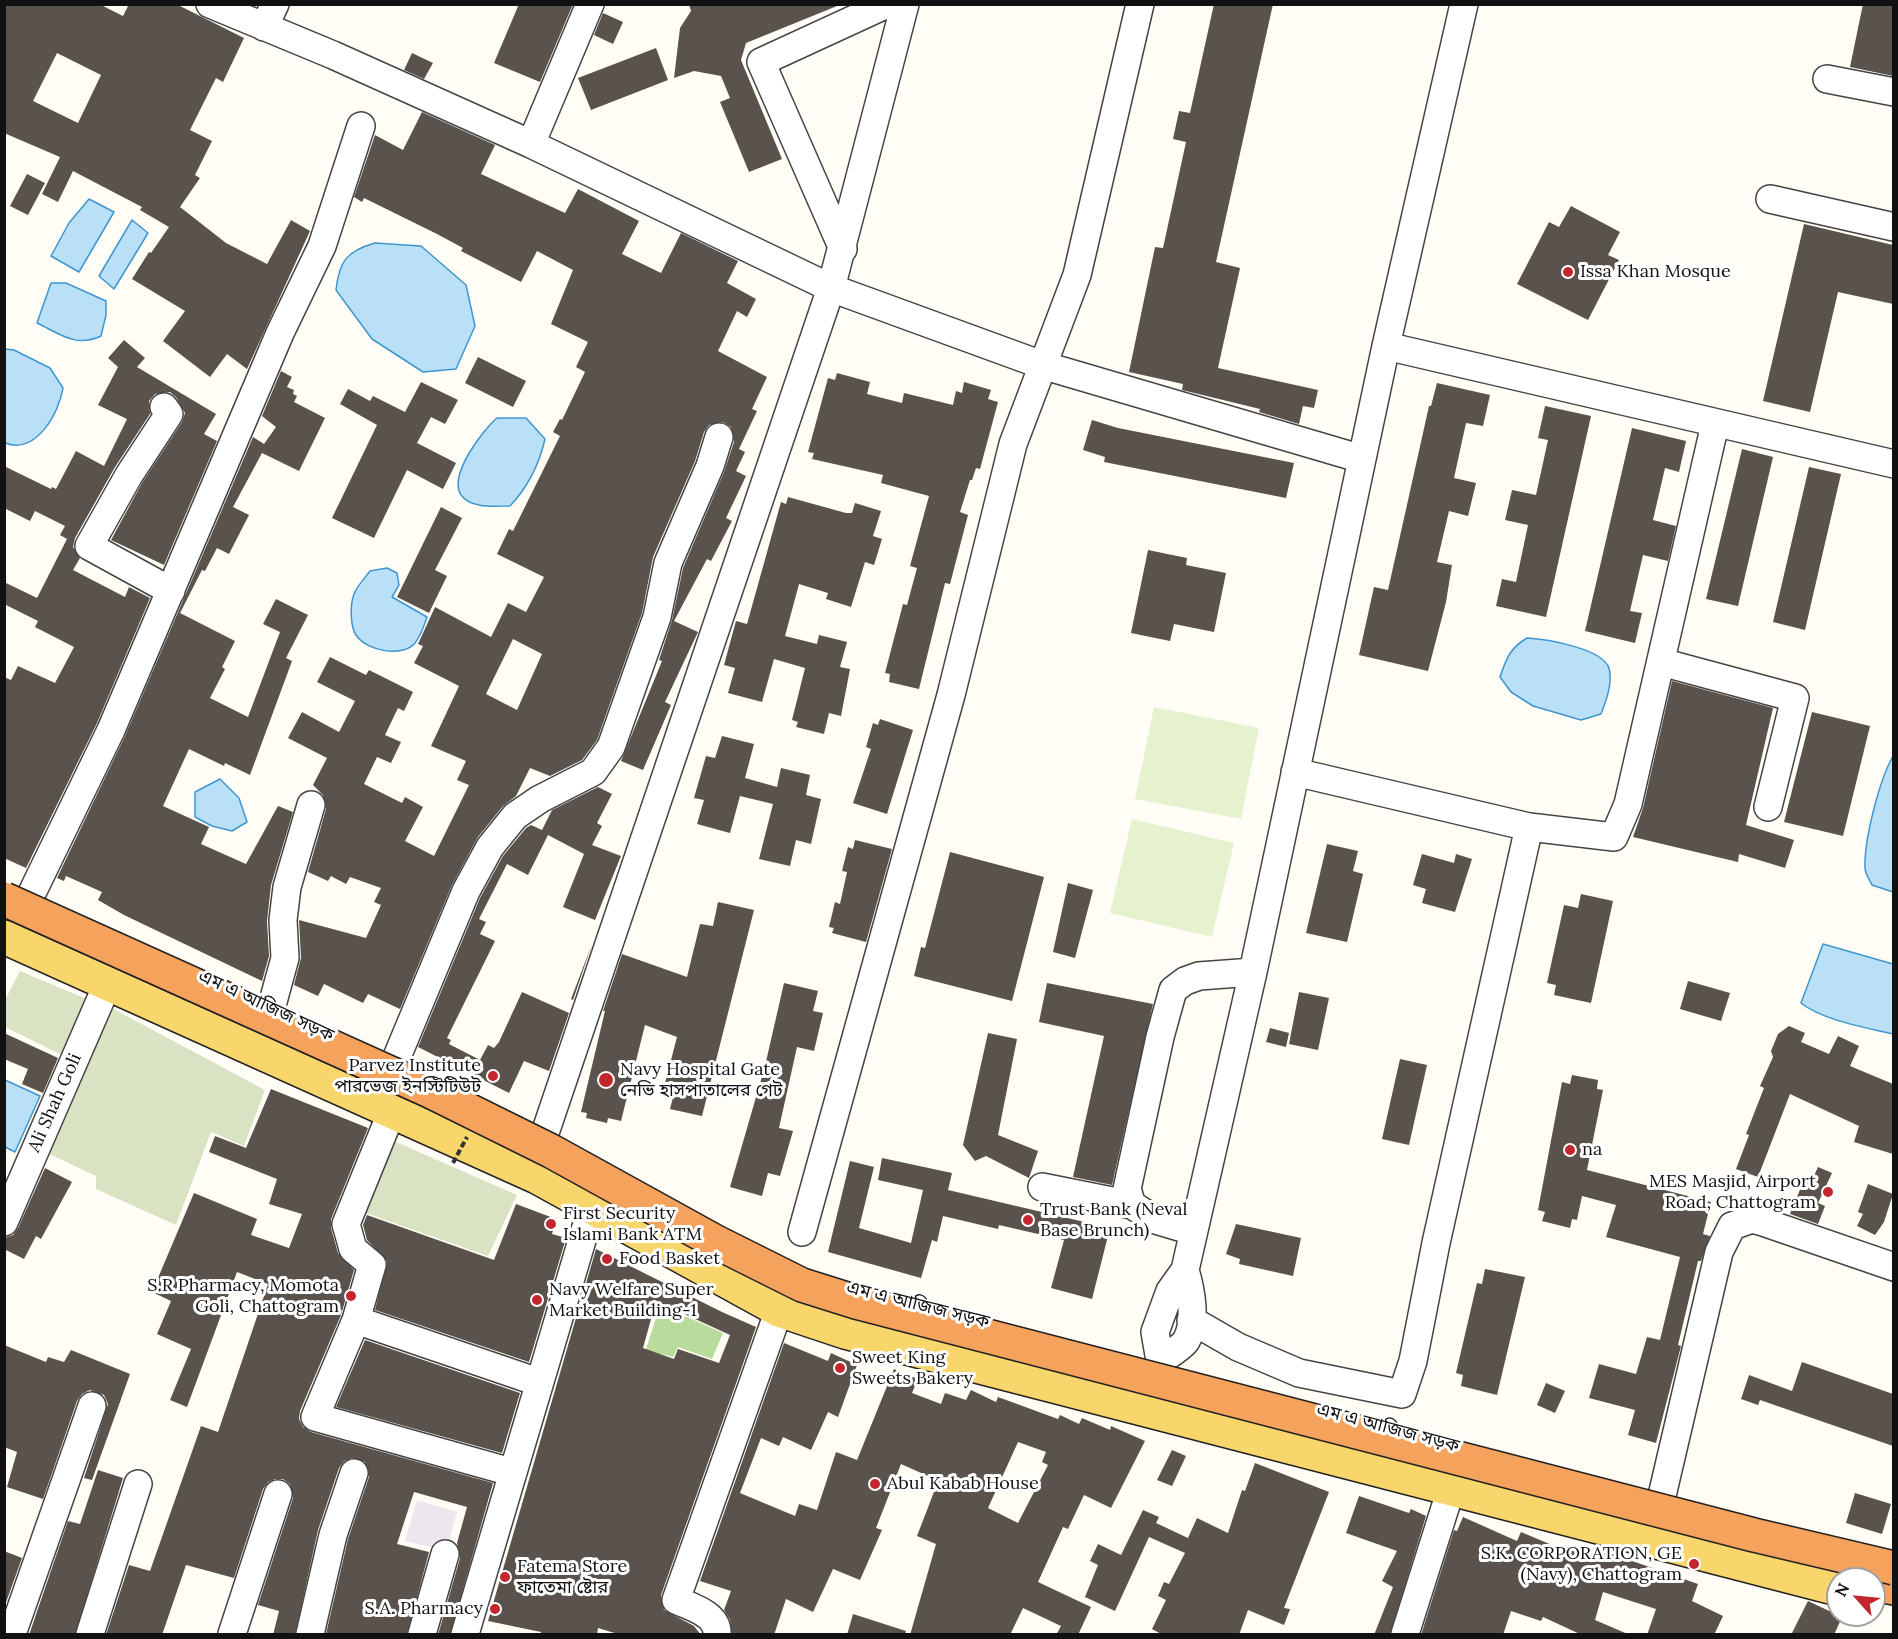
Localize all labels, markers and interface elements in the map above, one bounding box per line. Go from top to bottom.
place label: Issa Khan Mosque [1580,261,1731,283]
marker: Issa Khan Mosque [1561,265,1575,279]
street label: এম এ আজিজ সড়ক [195,965,337,1047]
street label: Ali Shah Goli [24,1050,86,1156]
place label: Parvez Institute পারভেজ ইনস্টিটিউট [334,1055,481,1098]
place label: Navy Hospital Gate নেভি হাসপাতালের গেট [620,1059,783,1102]
marker: Parvez Institute পারভেজ ইনস্টিটিউট [486,1069,500,1083]
marker: Navy Hospital Gate নেভি হাসপাতালের গেট [597,1071,615,1089]
place label: na [1582,1139,1602,1161]
marker: na [1563,1143,1577,1157]
place label: MES Masjid, Airport Road, Chattogram [1649,1171,1816,1214]
marker: MES Masjid, Airport Road, Chattogram [1821,1185,1835,1199]
place label: Trust Bank (Neval Base Brunch) [1040,1199,1187,1242]
place label: First Security Islami Bank ATM [563,1203,702,1246]
marker: Trust Bank (Neval Base Brunch) [1021,1213,1035,1227]
marker: First Security Islami Bank ATM [544,1217,558,1231]
place label: Food Basket [619,1248,720,1270]
marker: Food Basket [600,1252,614,1266]
place label: S.R Pharmacy, Momota Goli, Chattogram [147,1275,339,1318]
street label: এম এ আজিজ সড়ক [844,1277,992,1333]
place label: Navy Welfare Super Market Building-1 [549,1279,714,1322]
marker: S.R Pharmacy, Momota Goli, Chattogram [344,1289,358,1303]
marker: Navy Welfare Super Market Building-1 [530,1293,544,1307]
place label: Sweet King Sweets Bakery [852,1347,973,1390]
marker: Sweet King Sweets Bakery [833,1361,847,1375]
street label: এম এ আজিজ সড়ক [1314,1399,1462,1457]
place label: Abul Kabab House [887,1473,1039,1495]
marker: Abul Kabab House [868,1477,882,1491]
place label: S.K. CORPORATION, GE (Navy), Chattogram [1481,1543,1682,1586]
place label: Fatema Store ফাতেমা ষ্টোর [517,1556,627,1598]
marker: S.K. CORPORATION, GE (Navy), Chattogram [1687,1557,1701,1571]
north arrow [1826,1567,1886,1627]
marker: Fatema Store ফাতেমা ষ্টোর [498,1570,512,1584]
text: N [1830,1580,1853,1600]
place label: S.A. Pharmacy [364,1598,483,1620]
marker: S.A. Pharmacy [488,1602,502,1616]

